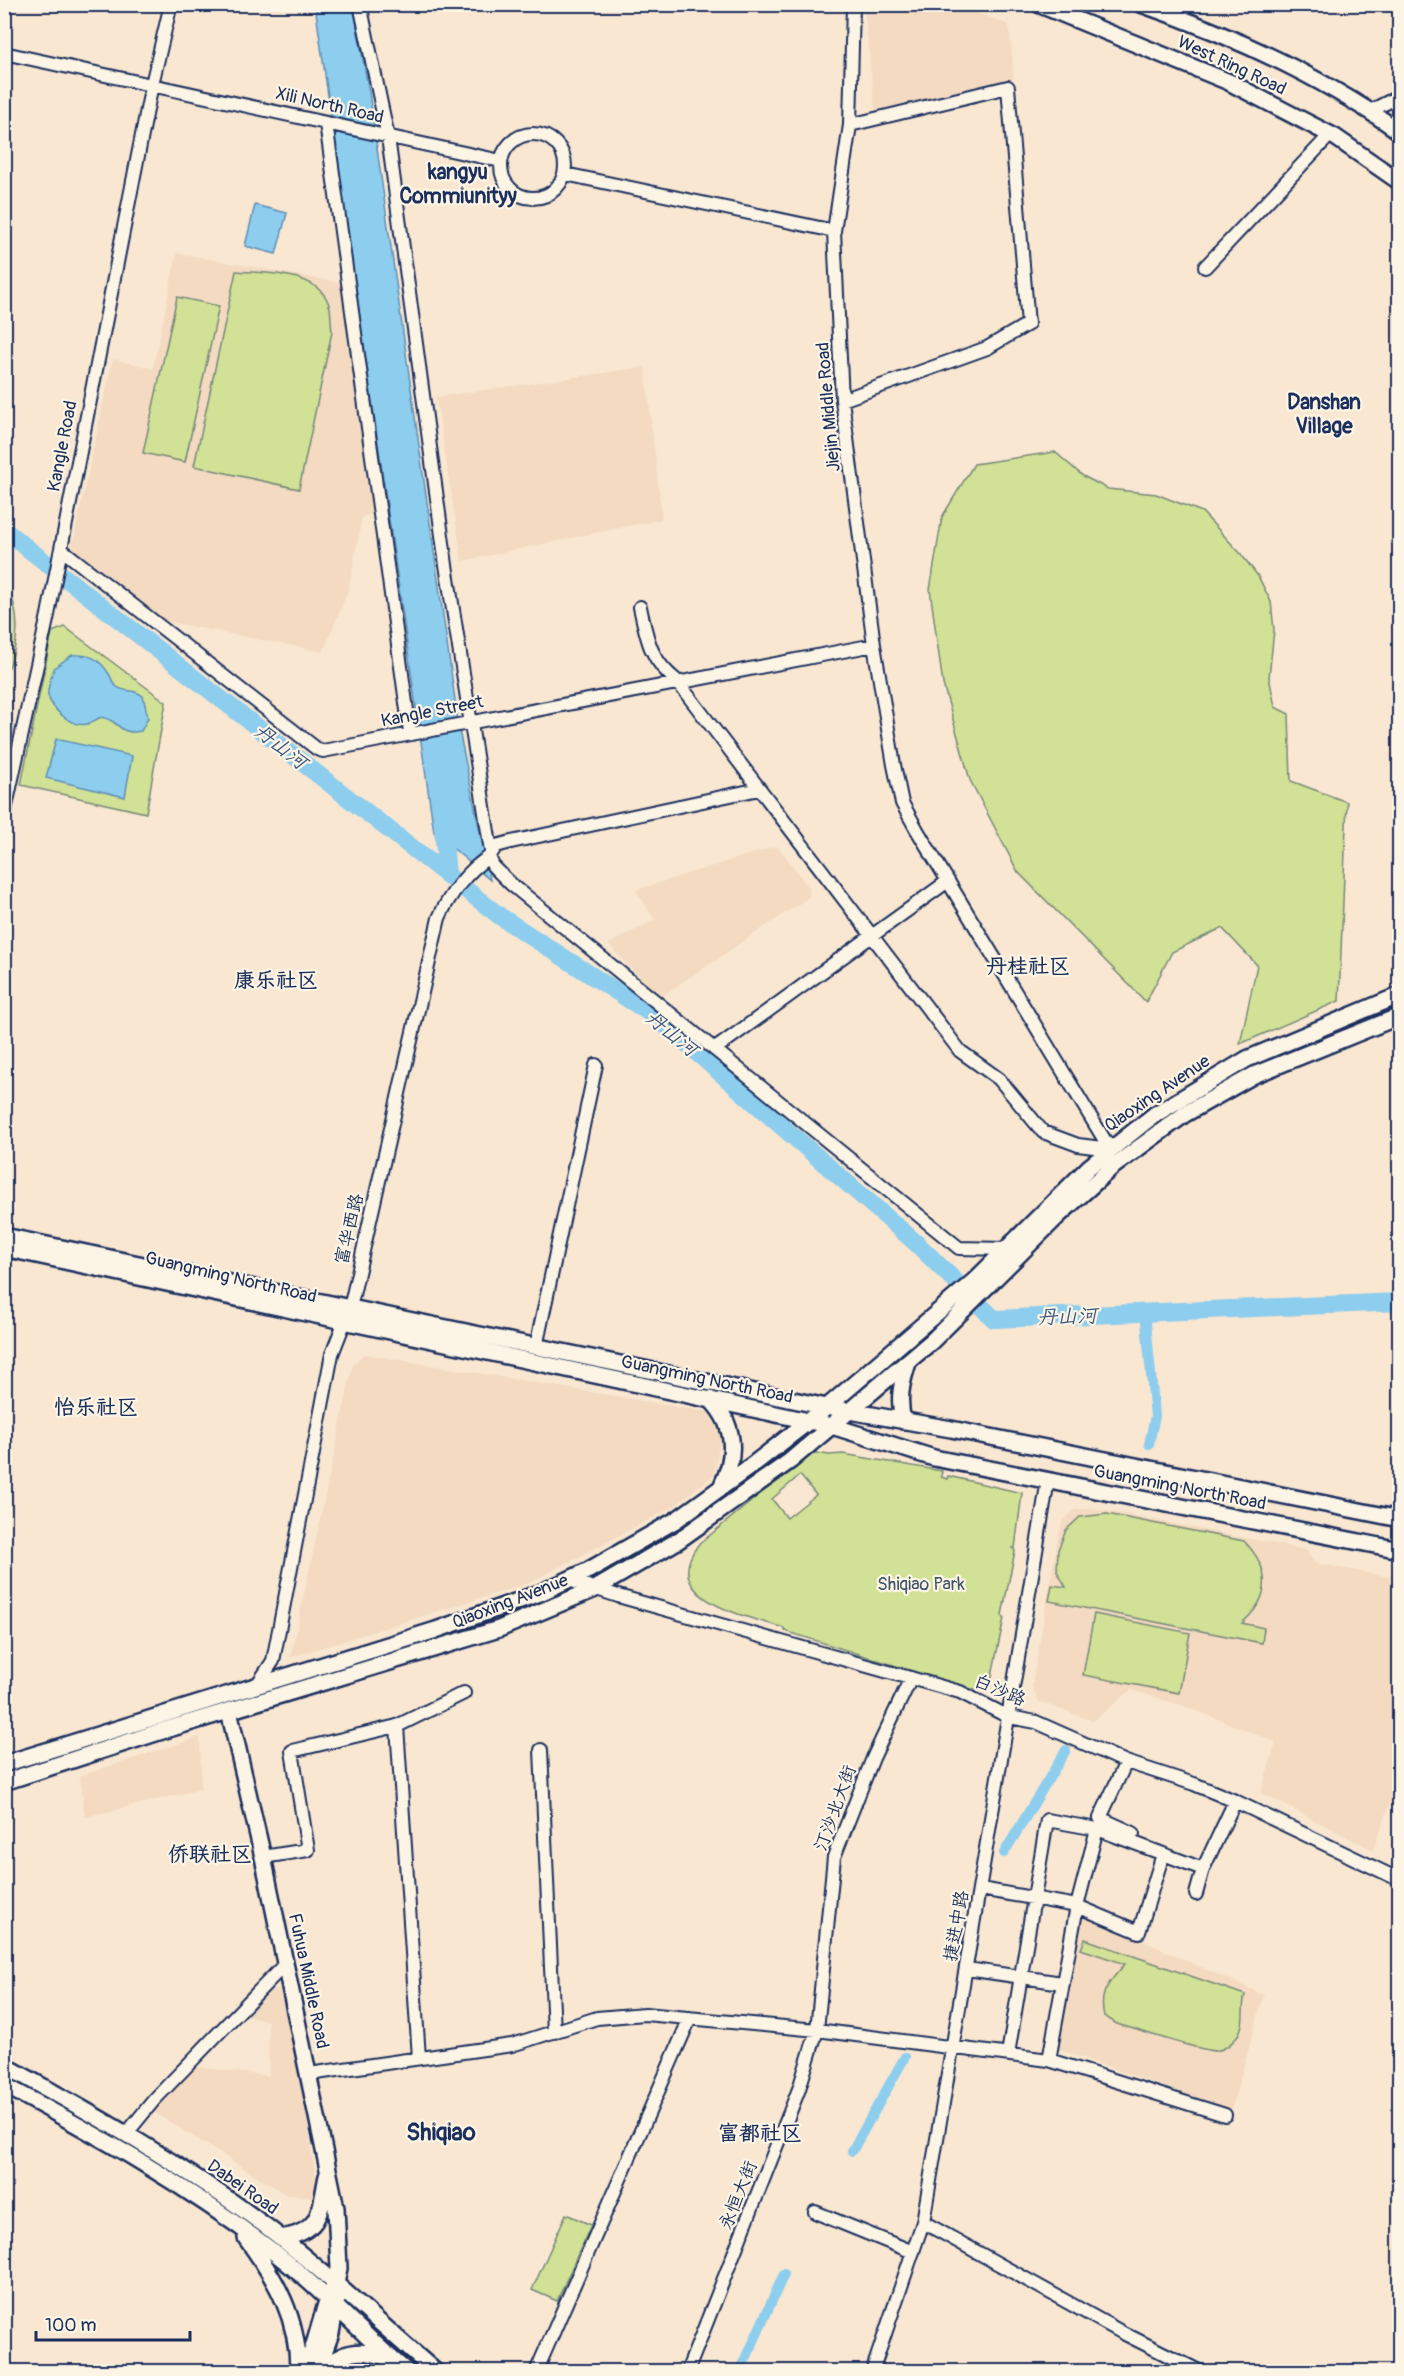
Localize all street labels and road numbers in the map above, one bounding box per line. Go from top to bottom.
street label: West Ring Road [1174,30,1290,101]
street label: Xili North Road [274,82,386,129]
street label: Jiejin Middle Road [811,341,846,473]
street label: Kangle Road [42,399,83,494]
street label: Kangle Street [379,690,486,733]
street label: Qiaoxing Avenue [1100,1050,1215,1137]
street label: 富华西路 [330,1191,369,1267]
street label: Guangming North Road [143,1247,319,1308]
street label: Guangming North Road [619,1350,795,1409]
street label: Guangming North Road [1092,1459,1268,1516]
street label: Qiaoxing Avenue [449,1569,572,1634]
street label: 白沙路 [970,1669,1029,1712]
street label: 汀沙北大街 [809,1762,862,1854]
street label: 捷进中路 [939,1889,974,1964]
street label: Fuhua Middle Road [283,1911,334,2051]
street label: Dabei Road [203,2155,283,2220]
street label: 永恒大街 [714,2158,763,2233]

